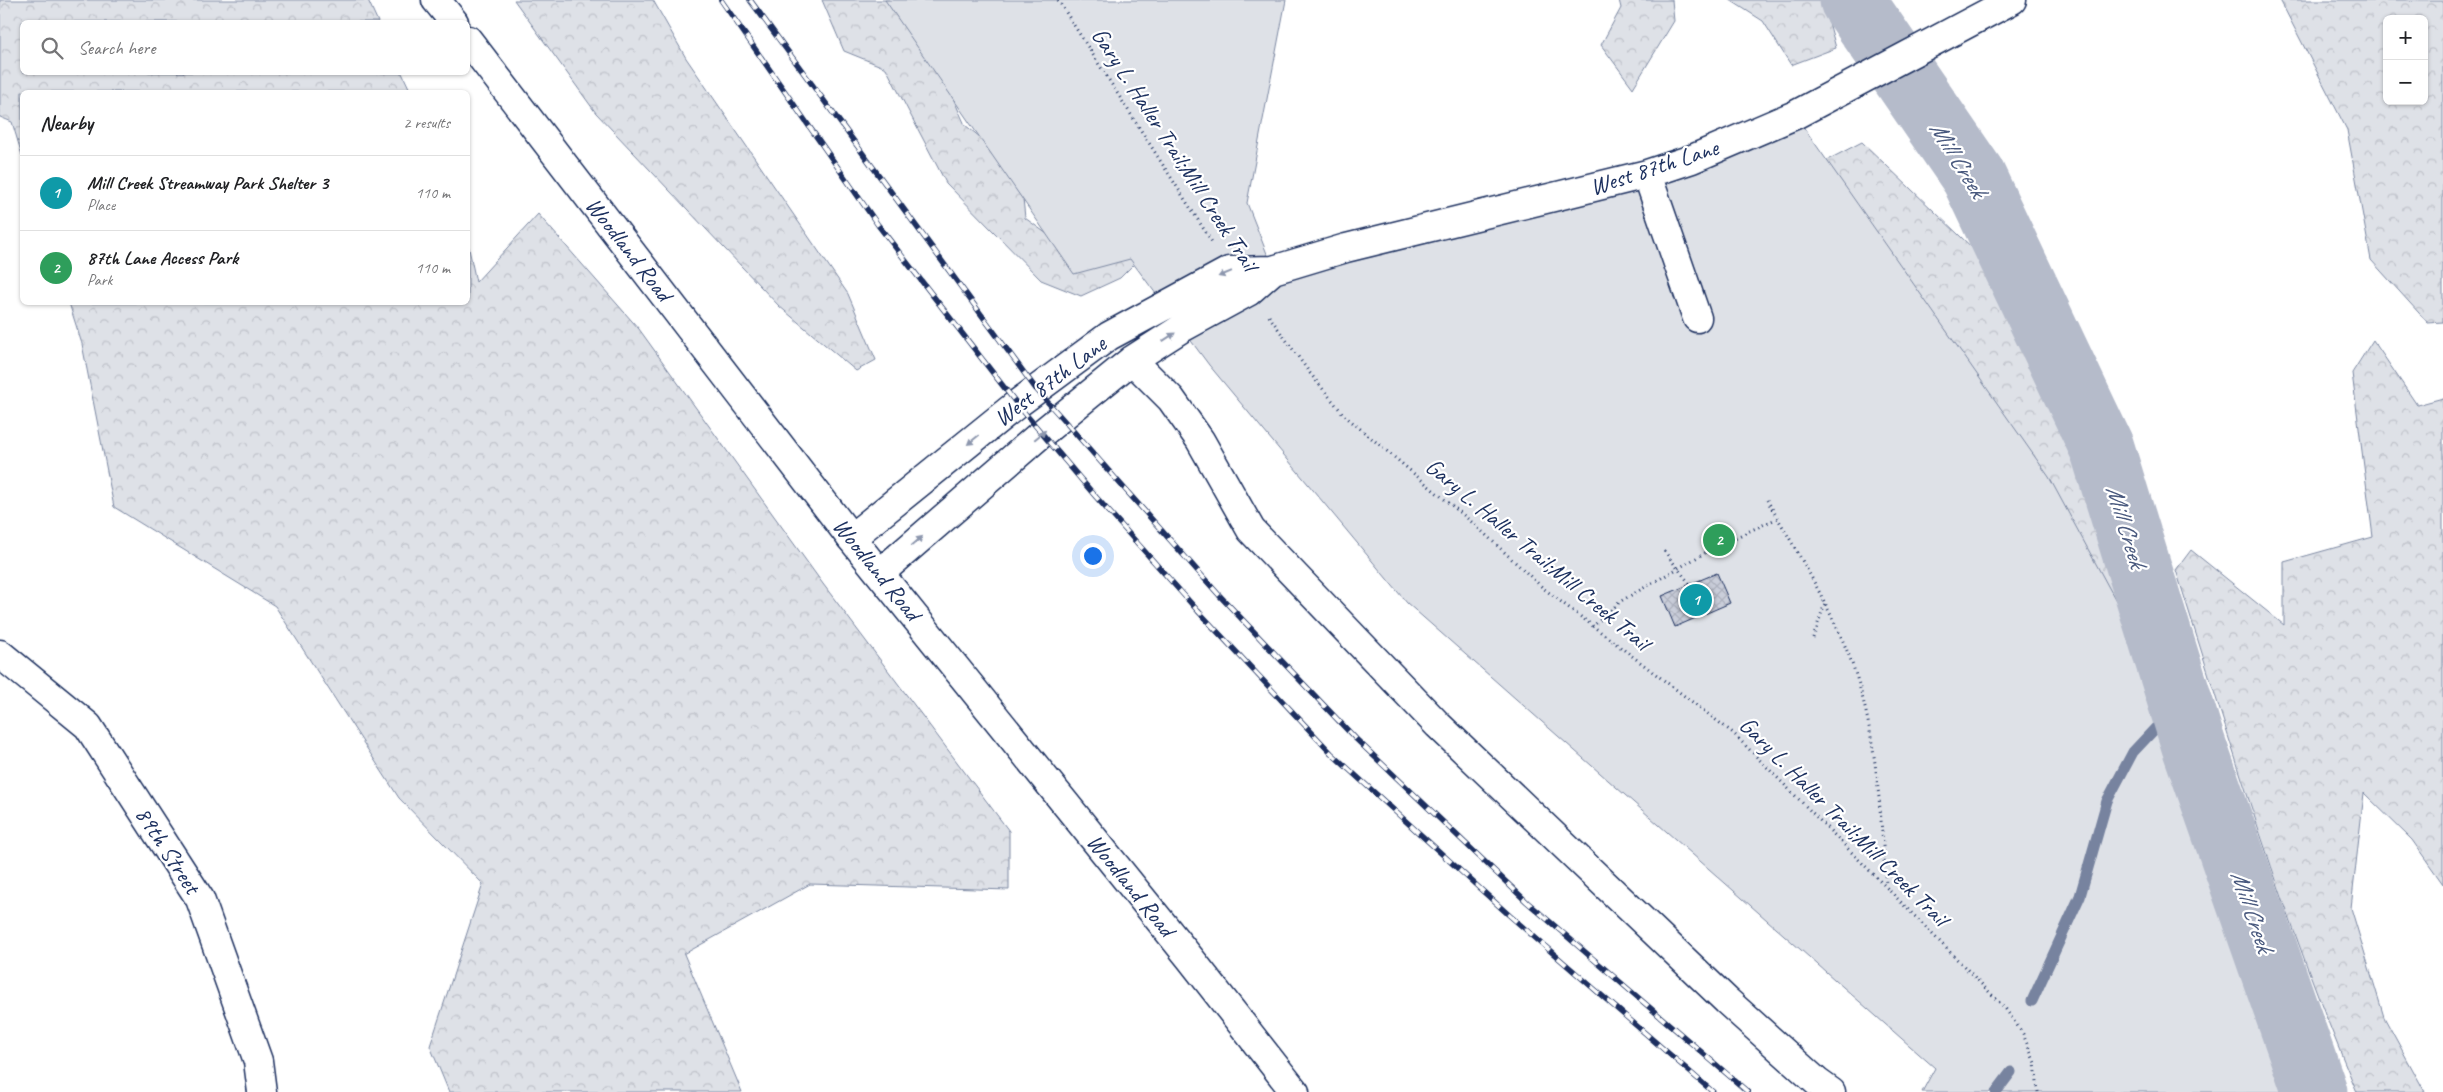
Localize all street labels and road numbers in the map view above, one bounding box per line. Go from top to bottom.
street label: Gary L. Haller Trail;Mill Creek Trail [1085,22,1267,280]
street label: West 87th Lane [1586,132,1724,202]
street label: Woodland Road [579,191,681,310]
street label: West 87th Lane [988,328,1114,433]
street label: Gary L. Haller Trail;Mill Creek Trail [1420,451,1659,659]
street label: Woodland Road [826,511,930,629]
street label: Gary L. Haller Trail;Mill Creek Trail [1733,710,1958,935]
street label: 89th Street [129,801,208,901]
street label: Woodland Road [1080,827,1184,945]

